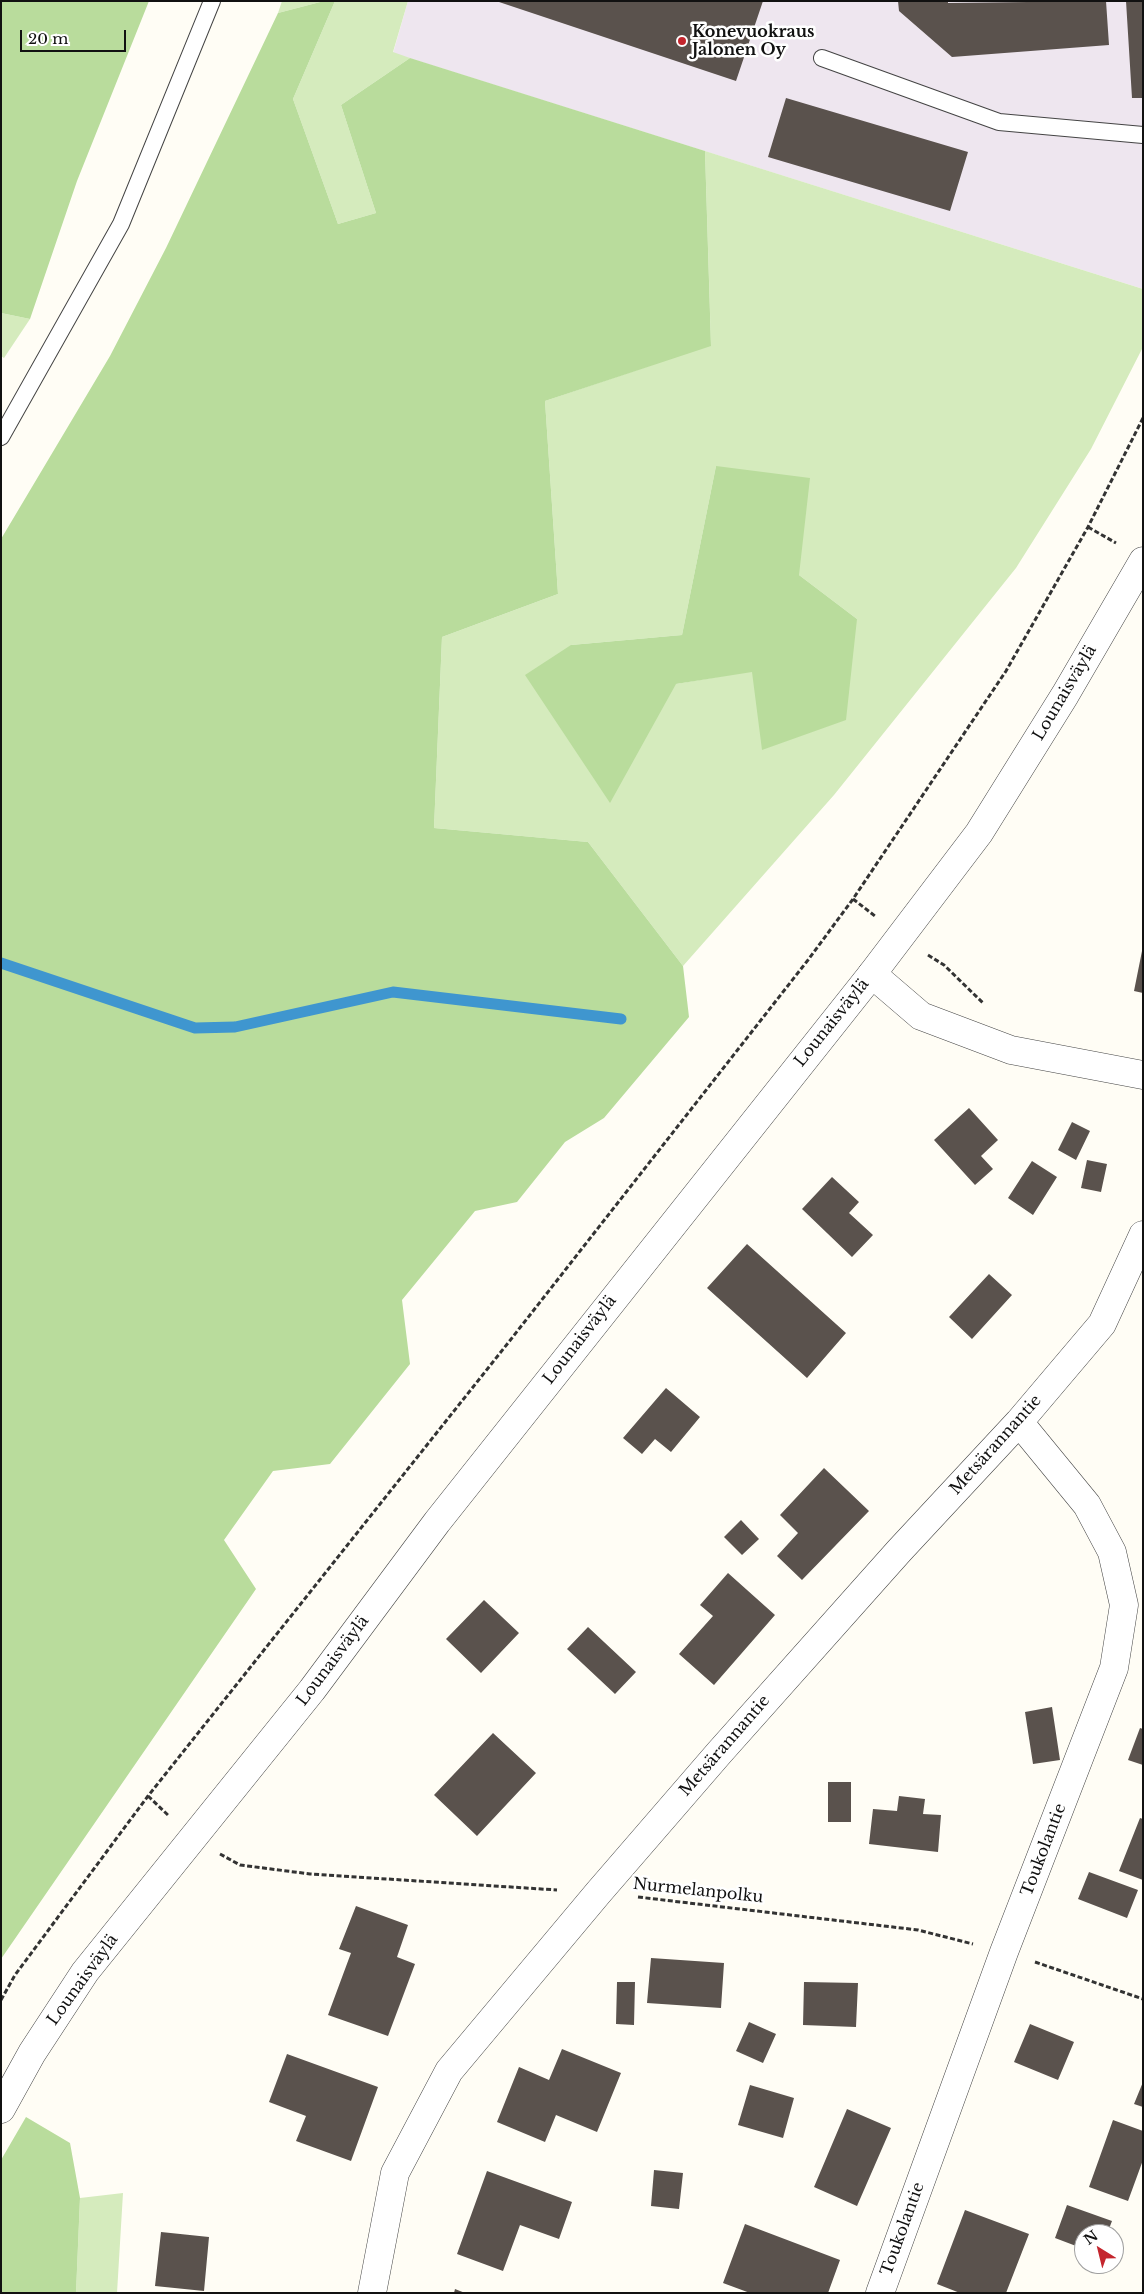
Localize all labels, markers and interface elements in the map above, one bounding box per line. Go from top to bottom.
scale bar [22,20,129,52]
place label: Konevuokraus Jalonen Oy [692,22,814,60]
text: 20 m [28,29,68,48]
marker: Konevuokraus Jalonen Oy [676,35,688,47]
street label: Lounaisväylä [1029,642,1101,744]
street label: Lounaisväylä [791,975,873,1071]
street label: Lounaisväylä [539,1292,621,1388]
street label: Metsärannantie [946,1391,1046,1499]
street label: Lounaisväylä [293,1612,373,1710]
street label: Metsärannantie [676,1692,774,1800]
street label: Toukolantie [1018,1801,1070,1899]
street label: Nurmelanpolku [632,1875,764,1907]
street label: Lounaisväylä [44,1931,122,2029]
street label: Toukolantie [877,2180,929,2278]
north arrow [1074,2224,1124,2274]
text: N [1080,2227,1101,2249]

